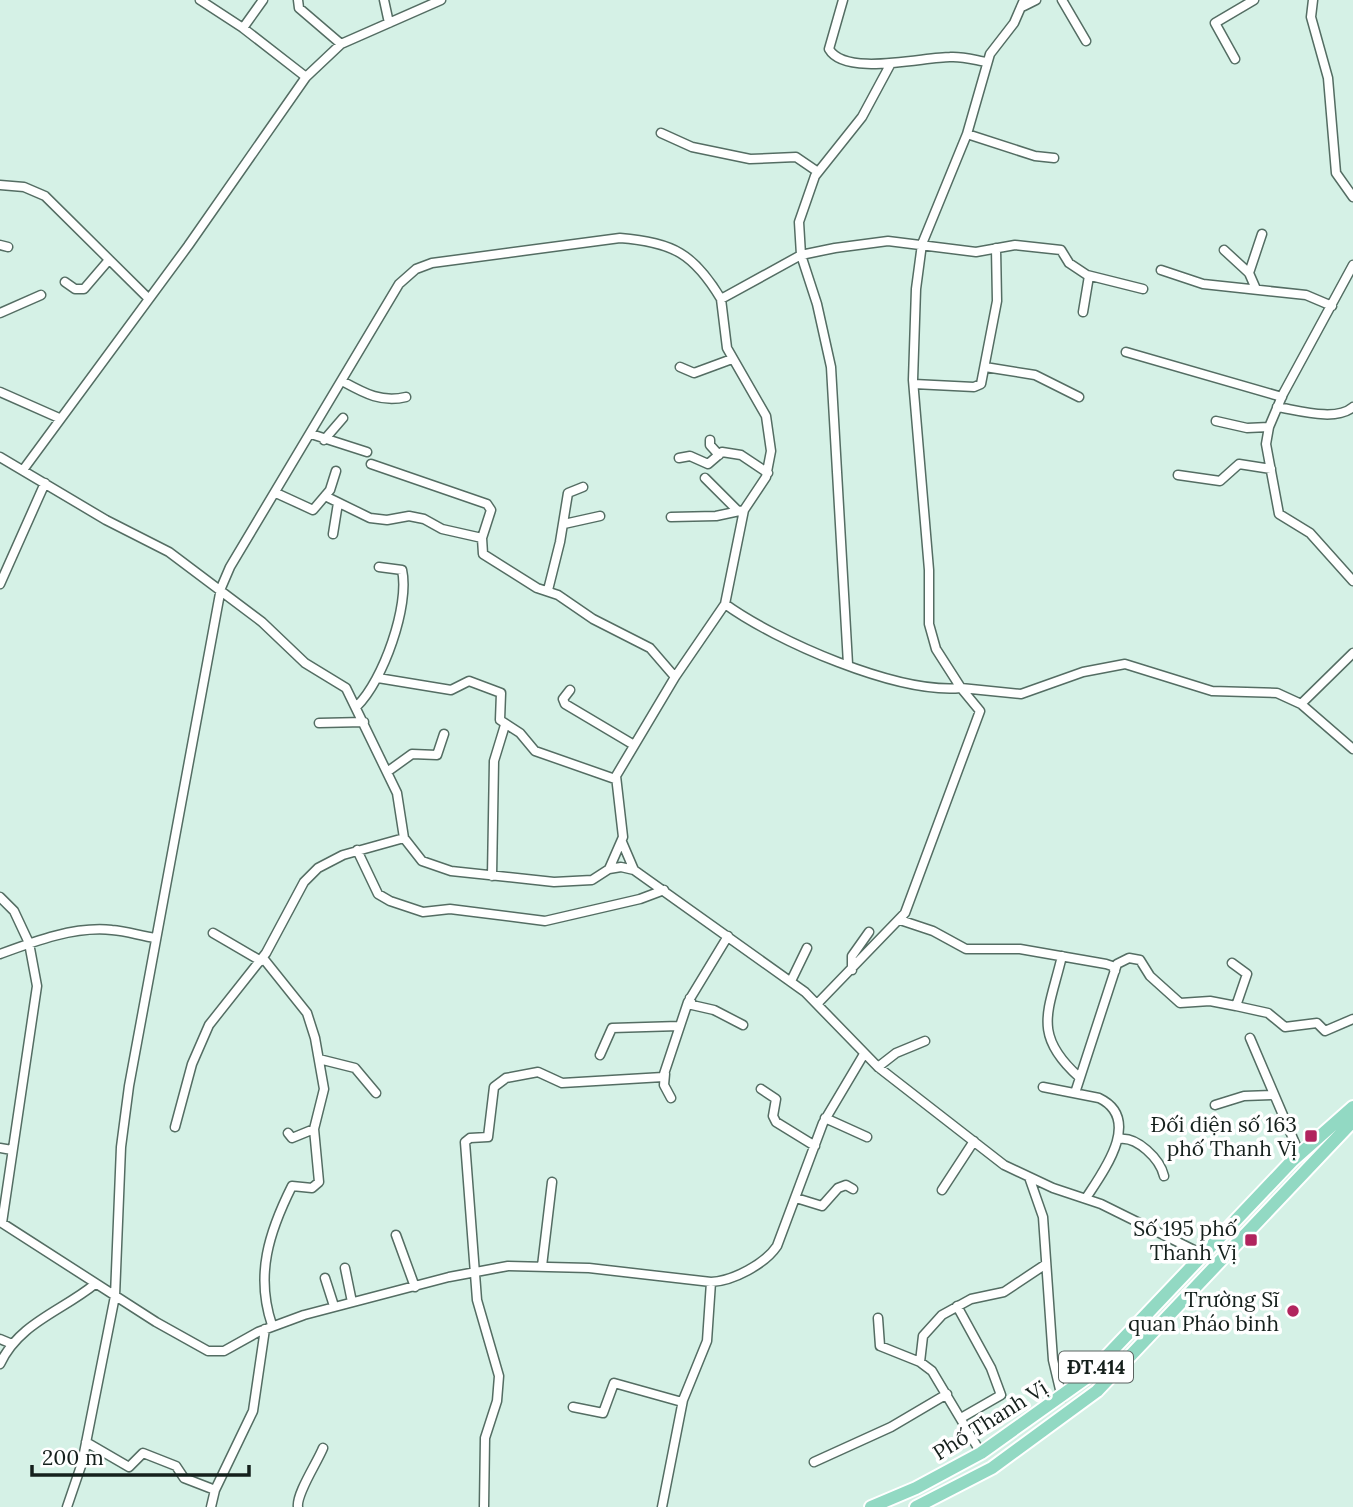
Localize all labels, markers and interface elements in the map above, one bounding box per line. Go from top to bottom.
place label: Đối diện số 163 phố Thanh Vị [1151,1111,1297,1162]
marker: Đối diện số 163 phố Thanh Vị [1303,1128,1319,1144]
place label: Số 195 phố Thanh Vị [1133,1215,1238,1266]
marker: Số 195 phố Thanh Vị [1243,1232,1259,1248]
place label: Trường Sĩ quan Pháo binh [1128,1286,1280,1337]
marker: Trường Sĩ quan Pháo binh [1285,1303,1301,1319]
road number: ĐT.414 [1059,1352,1133,1382]
street label: Phố Thanh Vị [928,1374,1052,1466]
scale bar [32,1434,248,1478]
text: 200 m [42,1444,104,1471]

